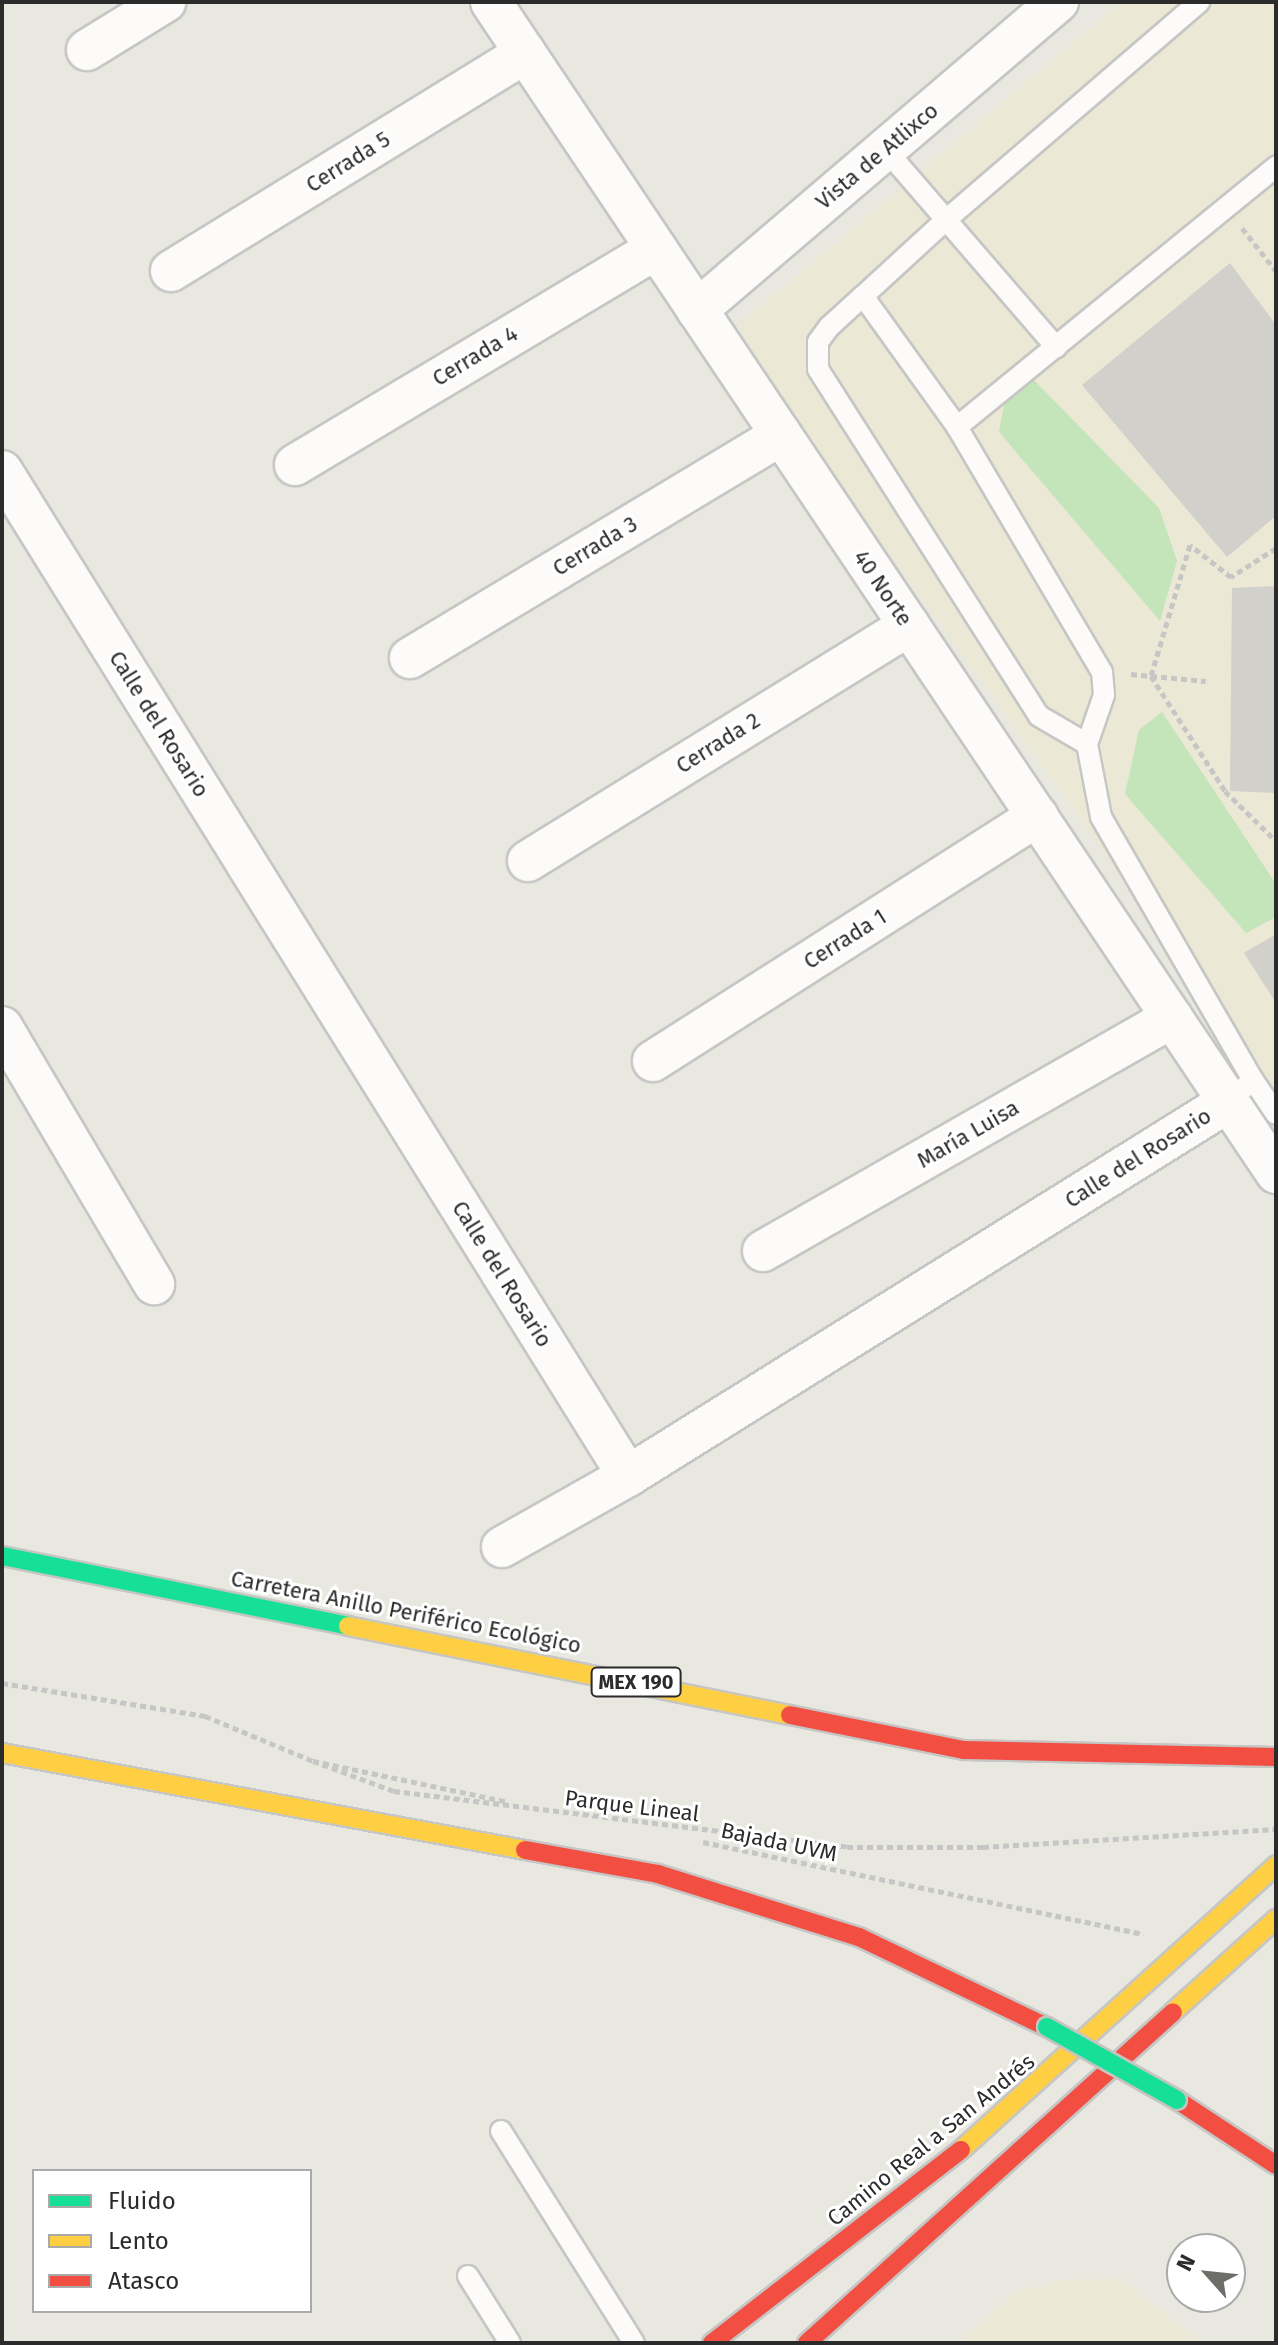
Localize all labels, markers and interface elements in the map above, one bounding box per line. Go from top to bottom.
street label: Vista de Atlixco [810,97,944,215]
street label: Cerrada 5 [301,126,395,198]
street label: Cerrada 4 [428,320,522,392]
street label: Cerrada 3 [548,510,642,582]
street label: 40 Norte [848,545,918,631]
street label: Calle del Rosario [103,646,215,802]
street label: Cerrada 2 [671,707,765,779]
street label: Cerrada 1 [799,903,891,975]
street label: María Luisa [912,1094,1024,1174]
street label: Calle del Rosario [1060,1102,1216,1214]
street label: Calle del Rosario [446,1196,558,1352]
street label: Carretera Anillo Periférico Ecológico [229,1565,583,1659]
road number: MEX 190 [590,1666,682,1698]
street label: Parque Lineal [563,1785,701,1827]
street label: Bajada UVM [719,1817,839,1867]
street label: Camino Real a San Andrés [822,2048,1040,2232]
legend [32,2169,312,2313]
text: Fluido [108,2187,176,2215]
text: Lento [108,2227,169,2255]
north arrow [1166,2233,1246,2313]
text: N [1171,2250,1201,2275]
text: Atasco [108,2267,179,2295]

